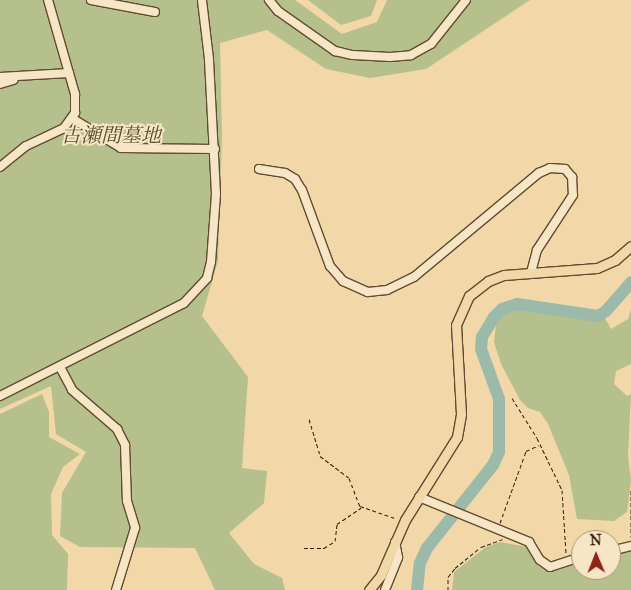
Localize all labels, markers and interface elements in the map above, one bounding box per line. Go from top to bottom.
park label: 古瀬間墓地 [61,123,161,147]
north arrow [571,530,621,580]
text: N [590,532,602,549]

